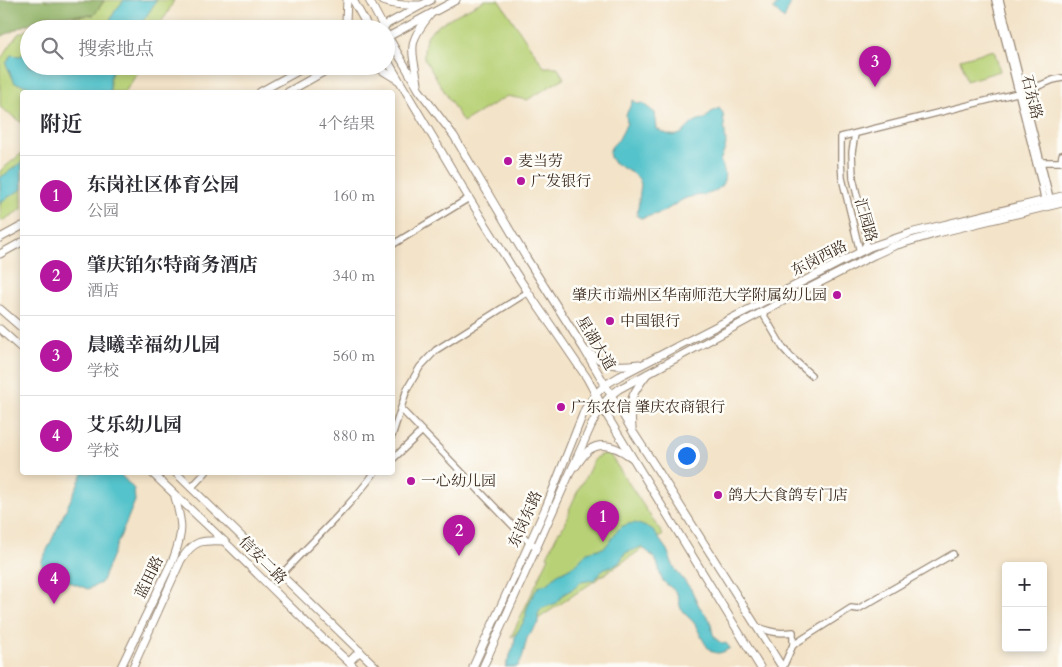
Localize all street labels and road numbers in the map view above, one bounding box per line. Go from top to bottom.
street label: 石东路 [1017,73,1047,121]
street label: 汇园路 [850,196,882,244]
street label: 东岗西路 [788,235,850,281]
street label: 星湖大道 [572,312,620,374]
street label: 东岗东路 [504,488,546,550]
street label: 信安二路 [235,532,291,588]
street label: 蓝田路 [130,552,168,602]

